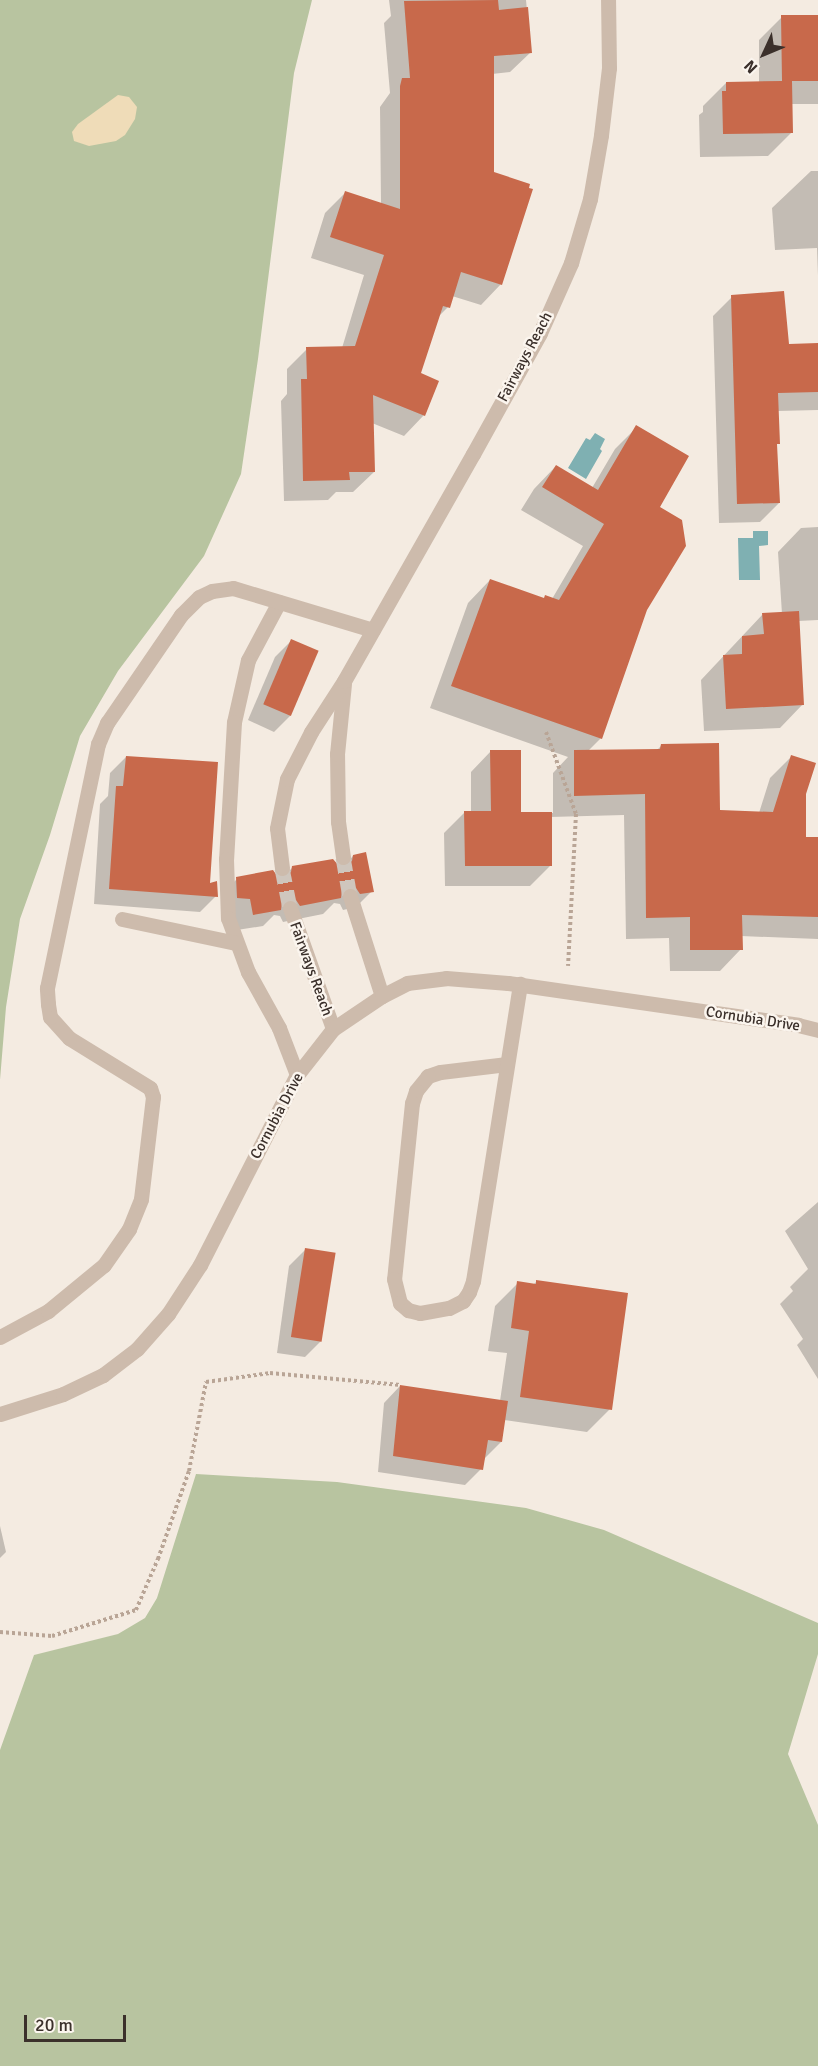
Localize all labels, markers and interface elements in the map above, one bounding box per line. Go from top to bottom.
north arrow [734,24,794,84]
text: N [740,56,762,77]
street label: Fairways Reach [494,309,556,405]
street label: Fairways Reach [286,919,336,1019]
street label: Cornubia Drive [705,1003,801,1035]
street label: Cornubia Drive [247,1070,307,1162]
scale bar [27,2003,129,2041]
text: 20 m [35,2014,73,2036]

